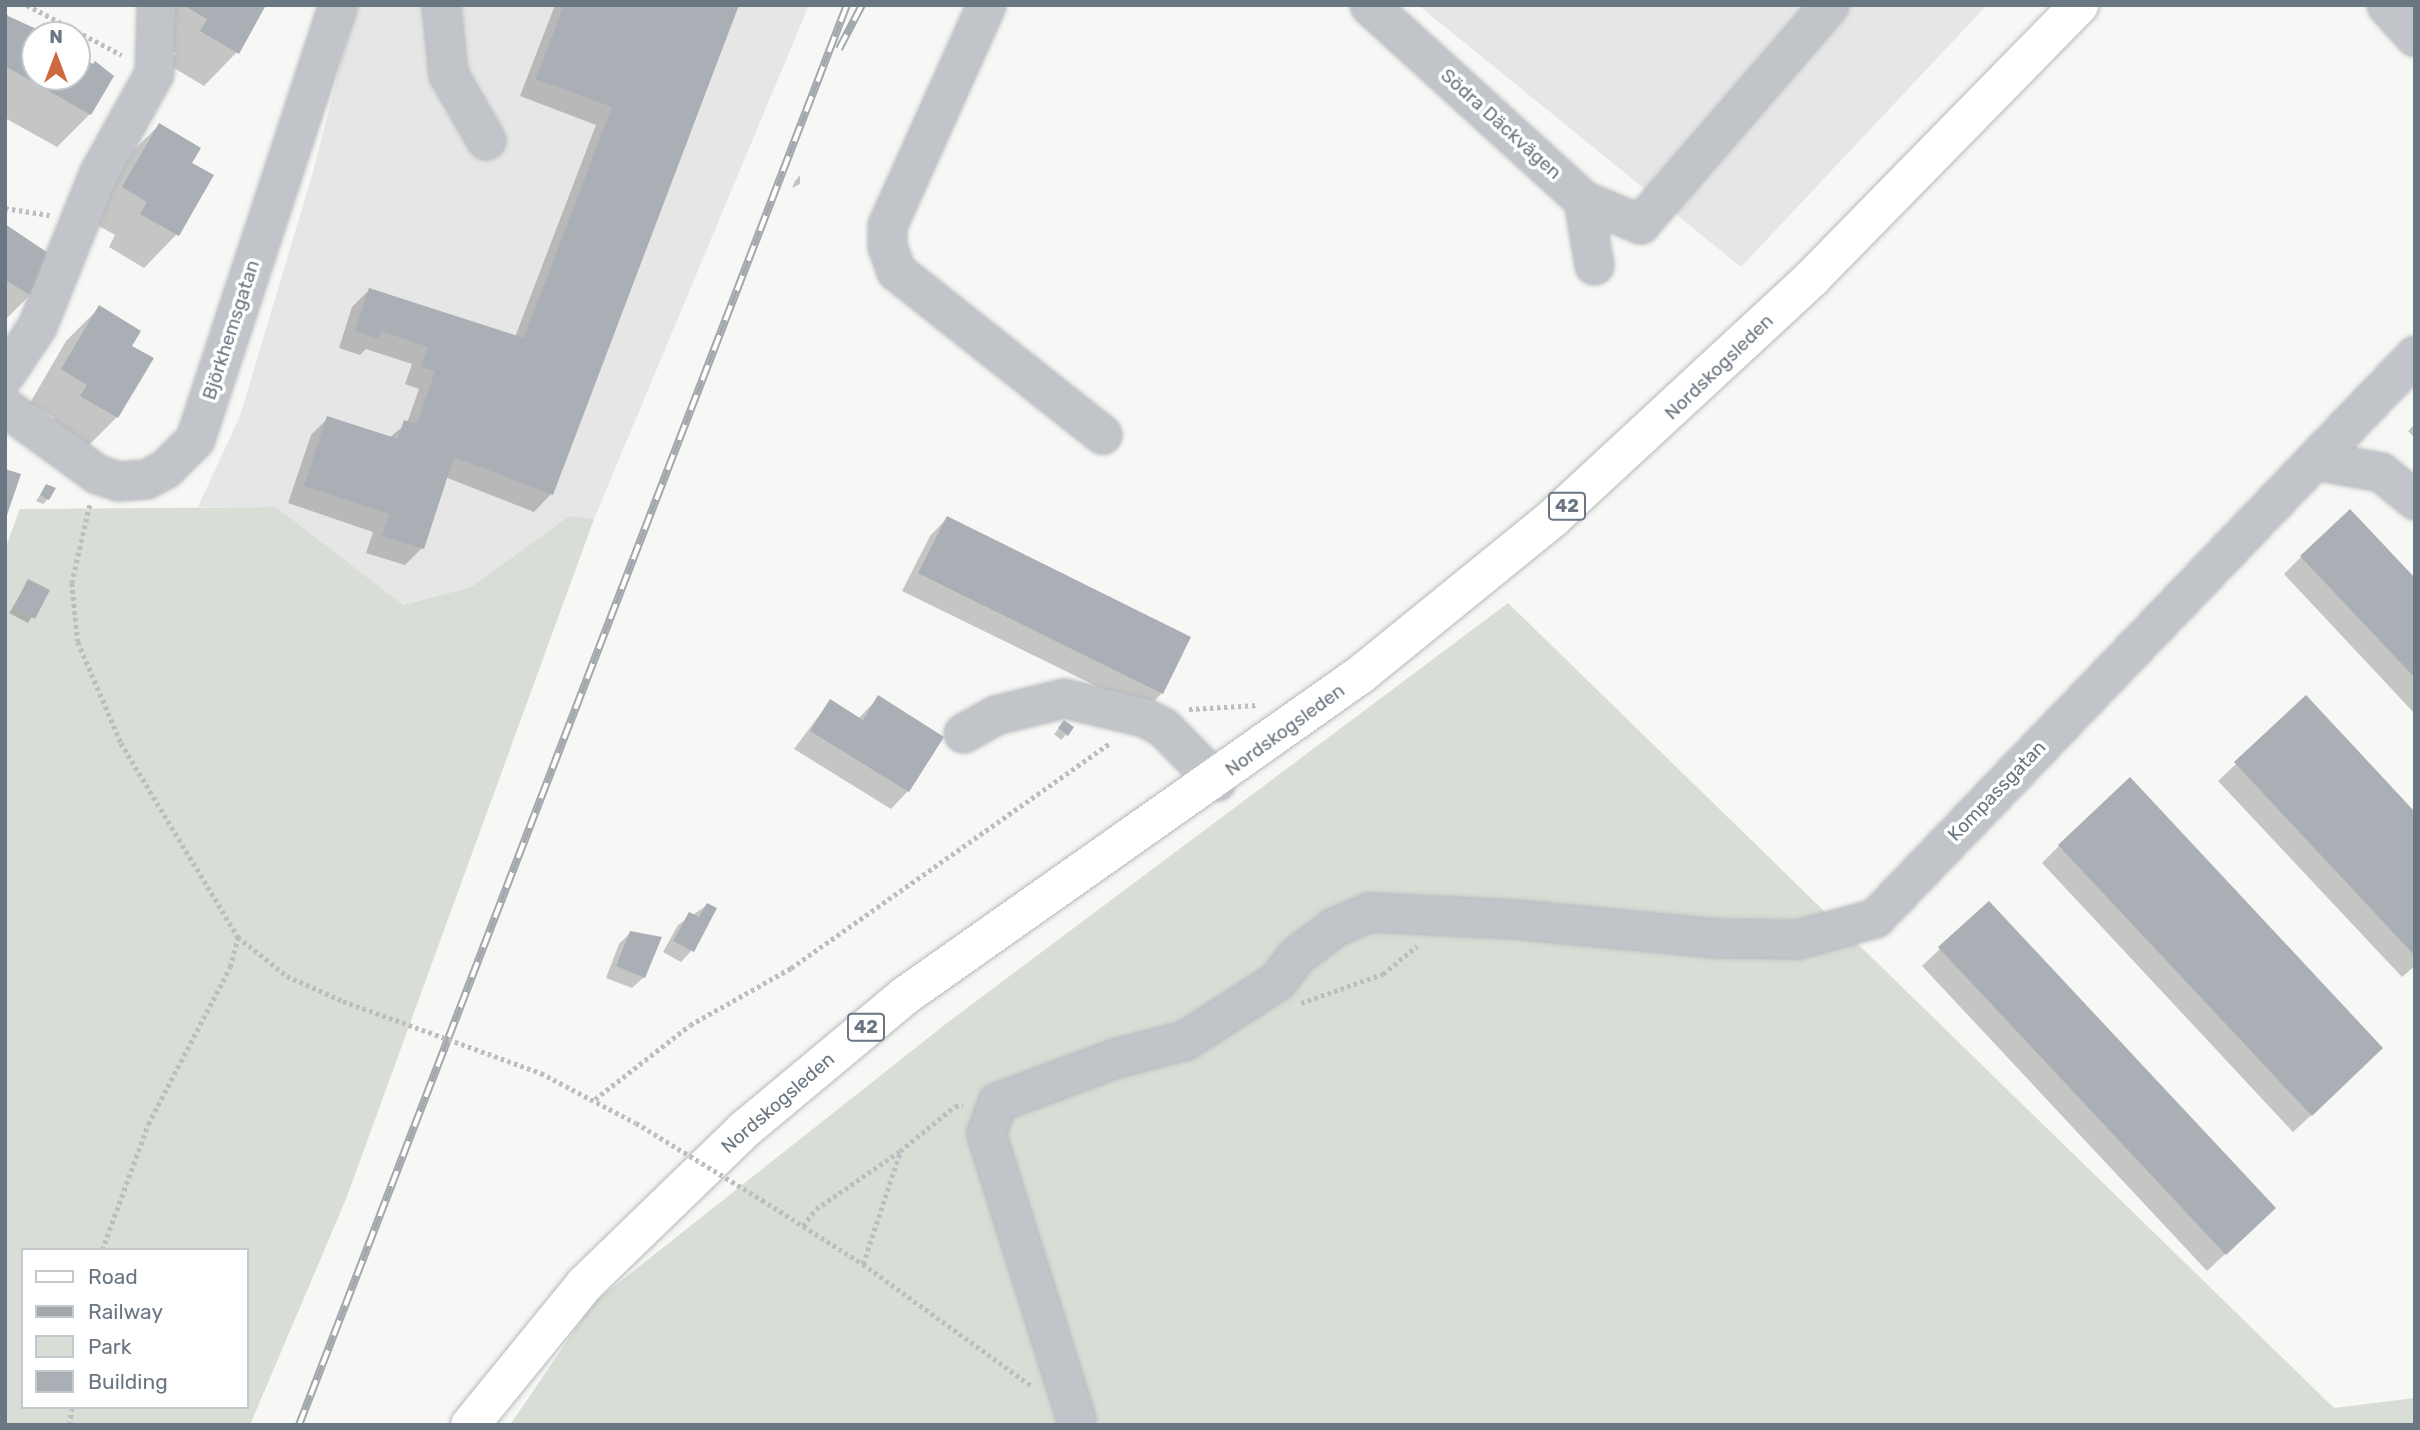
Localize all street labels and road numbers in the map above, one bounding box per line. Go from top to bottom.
street label: Södra Däckvägen [1436,64,1566,184]
street label: Björkhemsgatan [198,257,264,403]
street label: Nordskogsleden [1660,309,1778,425]
road number: 42 [1548,492,1586,520]
street label: Nordskogsleden [1221,679,1349,781]
street label: Kompassgatan [1943,736,2051,846]
road number: 42 [847,1012,885,1042]
street label: Nordskogsleden [717,1048,839,1158]

